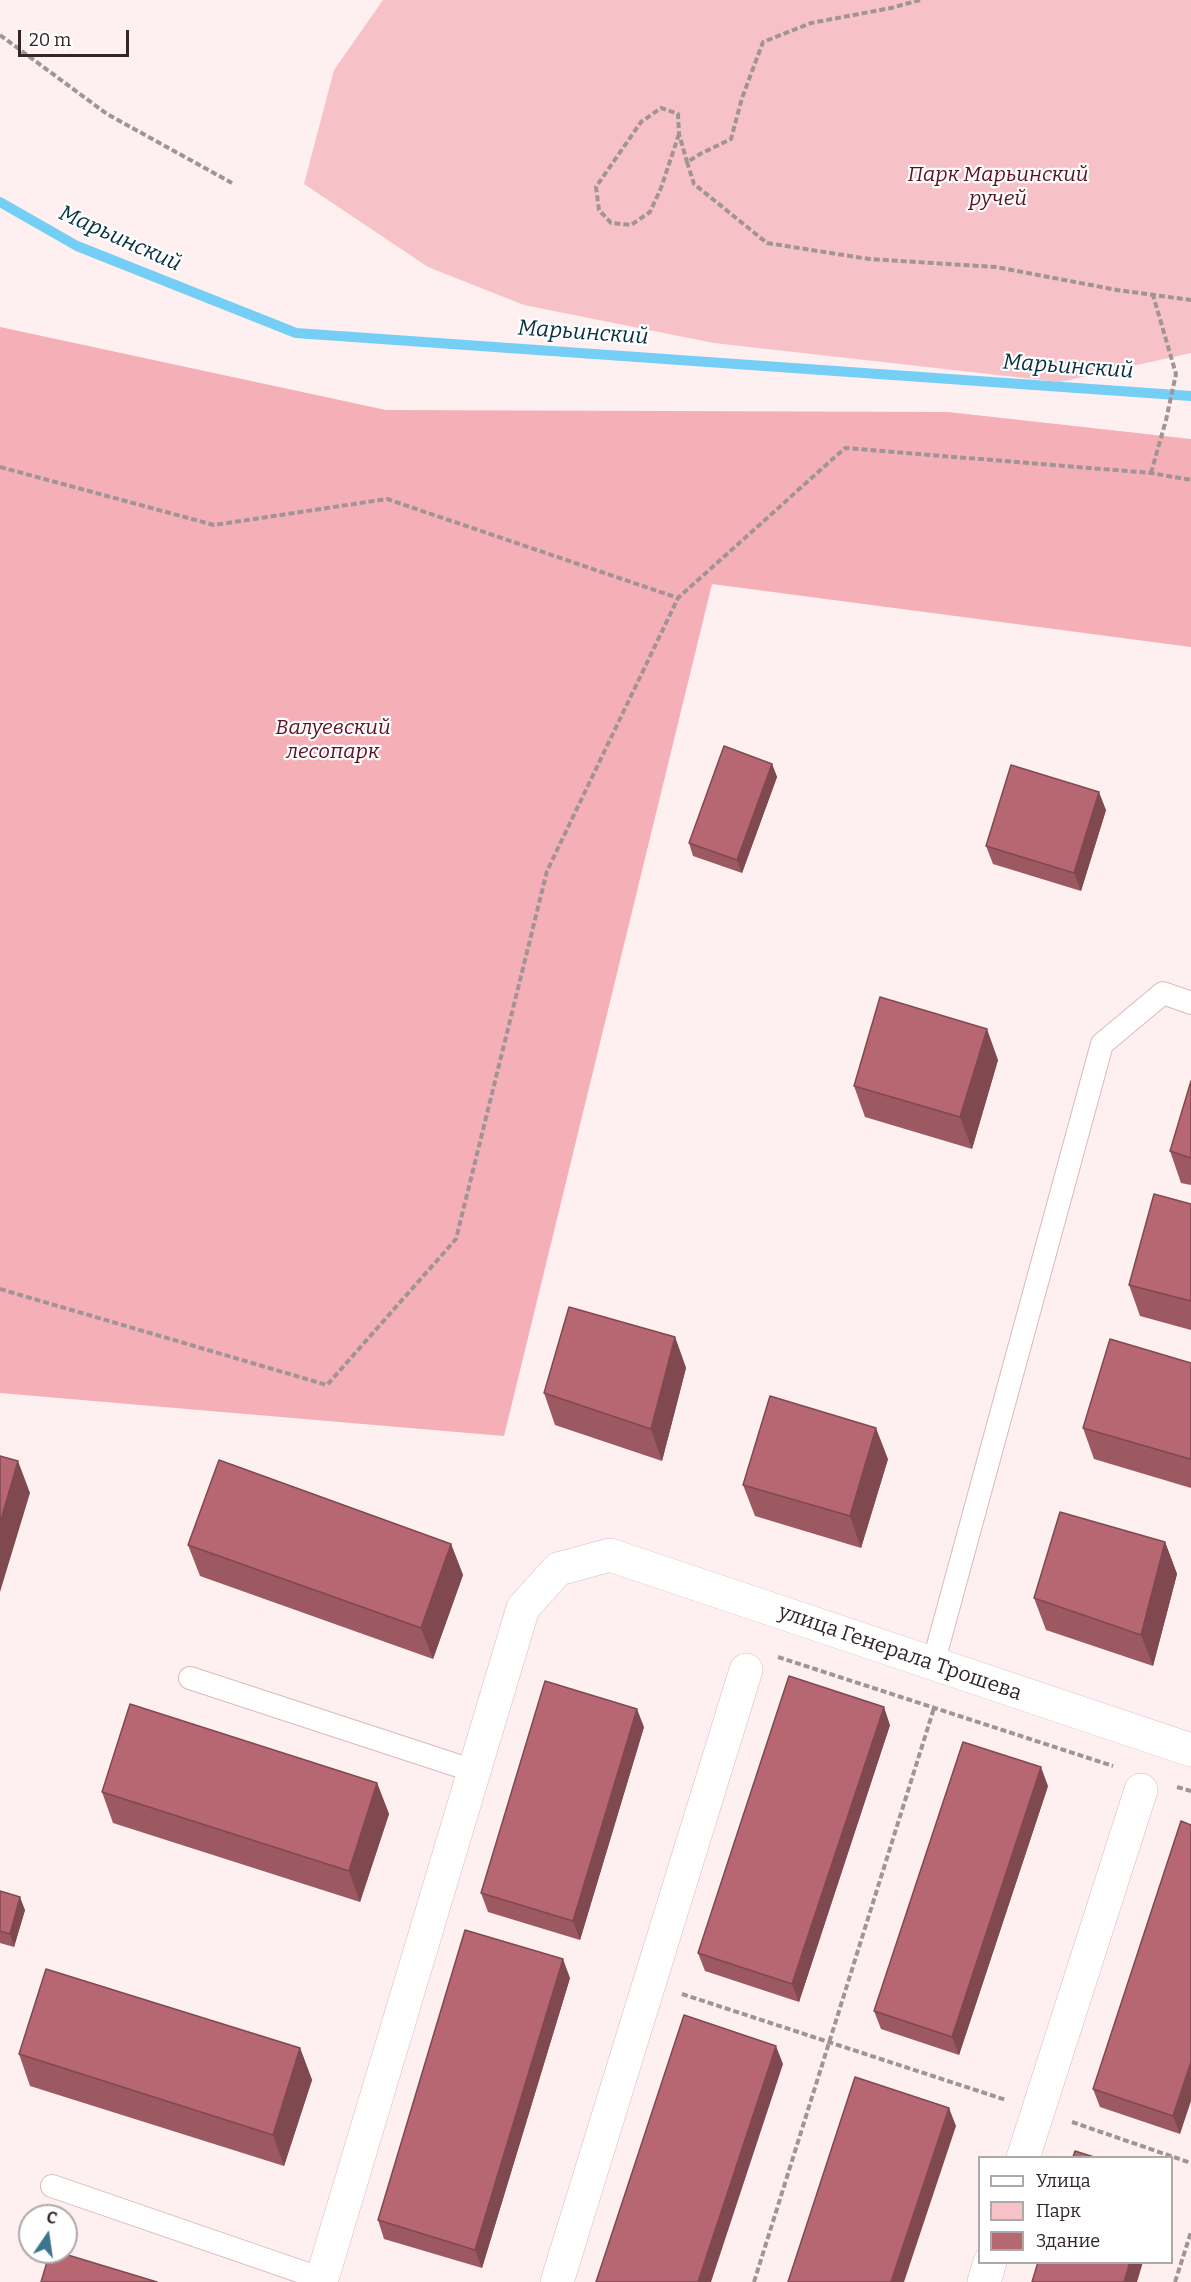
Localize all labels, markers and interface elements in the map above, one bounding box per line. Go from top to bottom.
scale bar [21,18,132,56]
text: 20 m [29,29,71,51]
park label: Парк Марьинский ручей [907,162,1089,212]
water label: Марьинский [55,200,185,278]
water label: Марьинский [517,315,649,351]
water label: Марьинский [1002,349,1134,385]
park label: Валуевский лесопарк [275,715,391,765]
street label: улица Генерала Трошева [775,1600,1025,1706]
legend [978,2156,1173,2264]
text: Улица [1036,2170,1091,2192]
text: Парк [1036,2200,1081,2222]
north arrow [18,2204,78,2264]
text: С [45,2208,59,2228]
text: Здание [1036,2230,1100,2252]

